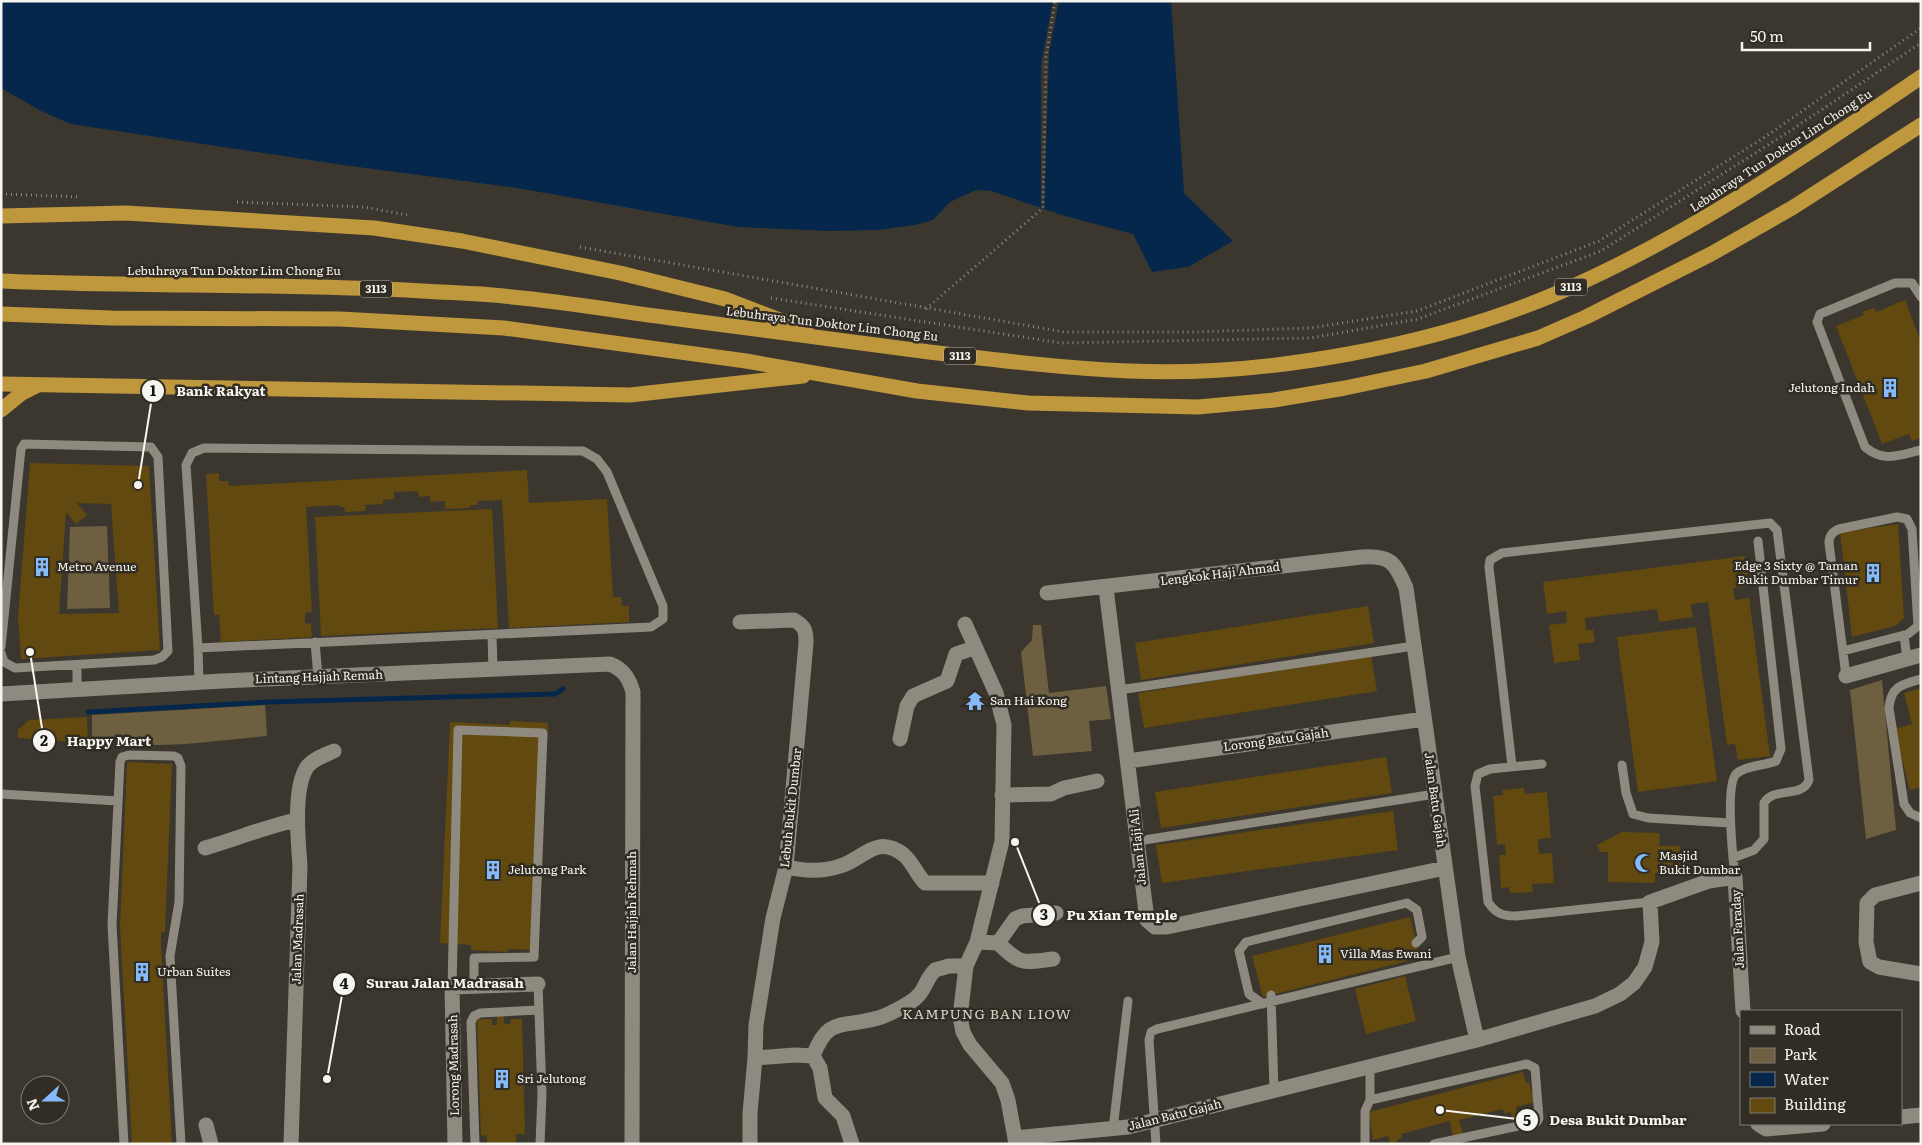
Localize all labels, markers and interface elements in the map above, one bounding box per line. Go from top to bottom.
scale bar [1742,20,1870,52]
text: 50 m [1750,24,1784,47]
street label: Lebuhraya Tun Doktor Lim Chong Eu [1686,84,1875,216]
street label: Lebuhraya Tun Doktor Lim Chong Eu [127,261,341,279]
road number: 3113 [1555,278,1587,296]
road number: 3113 [360,280,392,298]
street label: Lebuhraya Tun Doktor Lim Chong Eu [725,301,940,345]
road number: 3113 [944,348,976,364]
callout: Bank Rakyat [141,376,275,405]
building icon: Jelutong Indah [1879,377,1901,399]
text: 1 [150,378,156,401]
place label: Jelutong Indah [1788,378,1875,396]
text: Bank Rakyat [176,380,267,400]
building icon: Metro Avenue [31,556,53,578]
place label: Edge 3 Sixty @ Taman Bukit Dumbar Timur [1734,556,1858,588]
place label: Metro Avenue [57,557,137,575]
street label: Lengkok Haji Ahmad [1159,557,1281,589]
building icon: Edge 3 Sixty @ Taman Bukit Dumbar Timur [1862,562,1884,584]
street label: Lintang Hajjah Remah [255,665,383,687]
temple icon: San Hai Kong [964,690,986,712]
place label: San Hai Kong [990,691,1067,709]
street label: Lorong Batu Gajah [1222,723,1330,755]
callout: Happy Mart [32,727,161,756]
text: 2 [40,728,48,751]
text: Happy Mart [67,730,152,750]
street label: Lebuh Bukit Dumbar [775,747,805,868]
street label: Jalan Batu Gajah [1420,751,1452,848]
street label: Jalan Haji Ali [1124,808,1150,886]
place label: Masjid Bukit Dumbar [1659,846,1740,878]
street label: Jalan Hajjah Rehmah [622,851,640,973]
mosque icon: Masjid Bukit Dumbar [1633,852,1655,874]
building icon: Jelutong Park [482,859,504,881]
place label: Jelutong Park [508,860,587,878]
street label: Jalan Faraday [1726,889,1748,969]
street label: Jalan Madrasah [286,893,308,985]
callout: Pu Xian Temple [1031,901,1187,930]
text: 3 [1040,902,1048,925]
text: Pu Xian Temple [1067,904,1178,924]
building icon: Villa Mas Ewani [1314,943,1336,965]
place label: Villa Mas Ewani [1340,944,1432,962]
building icon: Urban Suites [131,961,153,983]
place label: Urban Suites [157,962,231,980]
callout: Surau Jalan Madrasah [331,969,534,998]
text: 4 [339,971,349,994]
text: Surau Jalan Madrasah [366,972,524,992]
district label: KAMPUNG BAN LIOW [902,1003,1072,1023]
legend [1740,1010,1902,1125]
street label: Lorong Madrasah [443,1014,463,1116]
text: Road [1784,1017,1820,1040]
text: Park [1784,1042,1818,1065]
text: Water [1784,1067,1829,1090]
building icon: Sri Jelutong [491,1068,513,1090]
place label: Sri Jelutong [517,1069,586,1087]
north arrow [20,1075,70,1125]
text: Building [1784,1092,1846,1115]
street label: Jalan Batu Gajah [1126,1094,1223,1134]
text: N [20,1096,43,1114]
callout: Desa Bukit Dumbar [1515,1106,1697,1135]
text: 5 [1523,1108,1531,1131]
text: Desa Bukit Dumbar [1549,1109,1687,1129]

